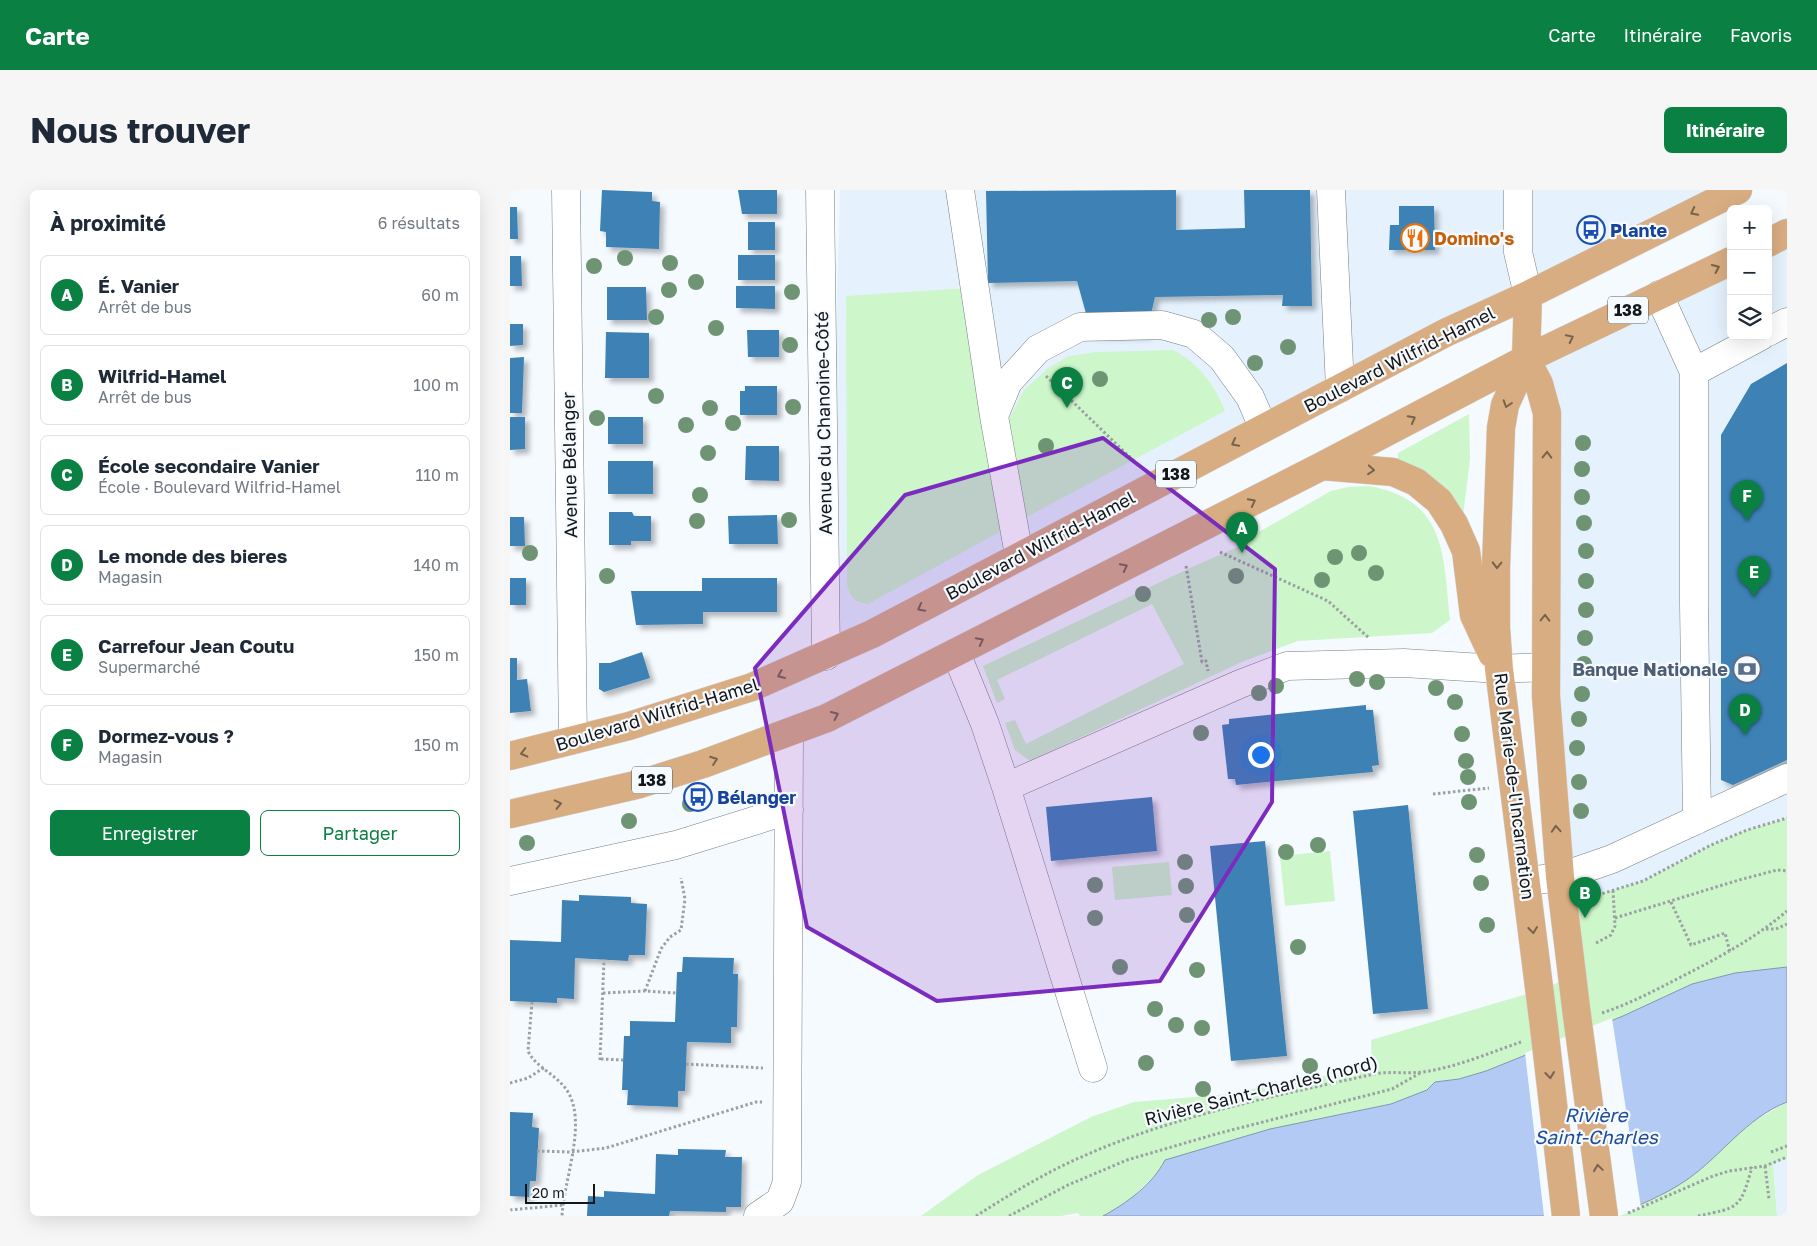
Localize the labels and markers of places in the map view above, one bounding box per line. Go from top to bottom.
bus stop icon: Plante [1576,215,1606,245]
place label: Plante [1610,219,1668,241]
restaurant icon: Domino's [1400,223,1430,253]
place label: Domino's [1434,227,1514,249]
pin: C [1051,367,1083,408]
pin: F [1731,480,1763,521]
pin: A [1226,512,1258,553]
pin: E [1738,556,1770,597]
bank icon: Banque Nationale [1732,654,1762,684]
place label: Banque Nationale [1572,658,1728,680]
pin: D [1729,694,1761,735]
bus stop icon: Bélanger [683,782,713,812]
place label: Bélanger [717,786,796,808]
pin: B [1569,877,1601,918]

